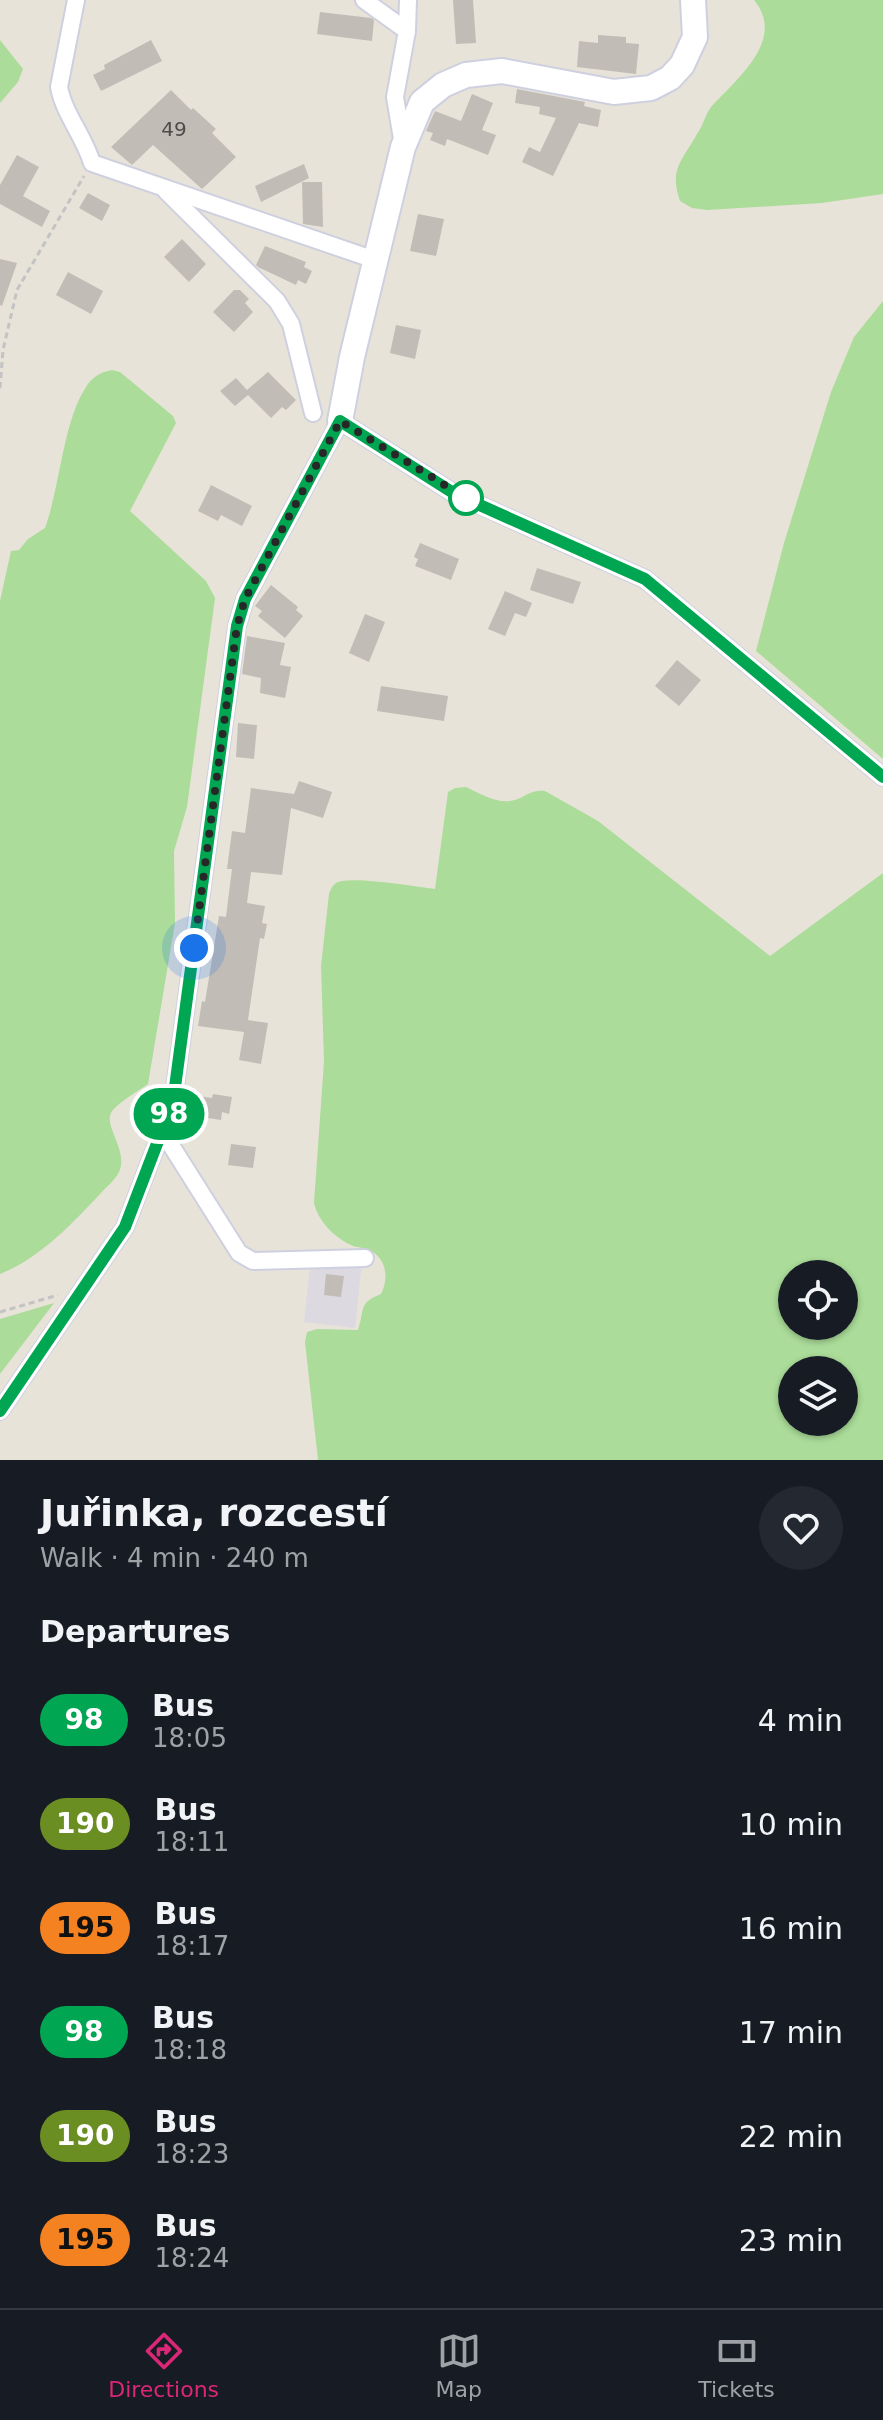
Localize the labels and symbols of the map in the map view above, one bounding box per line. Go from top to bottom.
house number: 49 [161,117,187,141]
unlabelled marker [449,481,483,515]
your location [174,928,214,968]
line badge: 98 [133,1088,205,1140]

